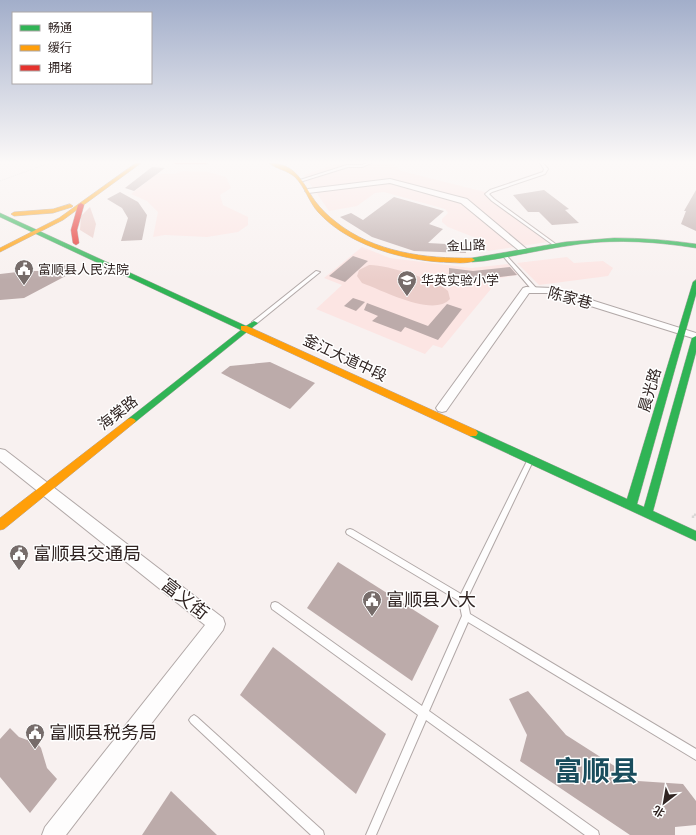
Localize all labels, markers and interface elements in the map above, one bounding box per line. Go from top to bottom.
legend [12,12,152,84]
text: 畅通 [48,20,72,35]
text: 缓行 [48,40,72,55]
text: 拥堵 [48,60,72,75]
street label: 金山路 [446,236,486,254]
public building icon: 富顺县人民法院 [13,258,35,286]
place label: 富顺县人民法院 [38,261,129,277]
school or university icon: 华英实验小学 [396,269,418,297]
place label: 华英实验小学 [421,272,499,288]
street label: 陈家巷 [546,283,594,313]
street label: 釜江大道中段 [300,330,390,385]
street label: 晨光路 [634,366,665,414]
street label: 海棠路 [94,391,141,434]
place label: 富顺县交通局 [33,542,141,565]
public building icon: 富顺县交通局 [8,543,30,571]
street label: 富义街 [157,573,214,624]
place label: 富顺县人大 [386,588,476,611]
public building icon: 富顺县人大 [361,589,383,617]
place label: 富顺县税务局 [49,721,157,744]
public building icon: 富顺县税务局 [24,722,46,750]
district label: 富顺县 [554,753,638,788]
north arrow [644,783,684,823]
text: 北 [651,803,667,820]

